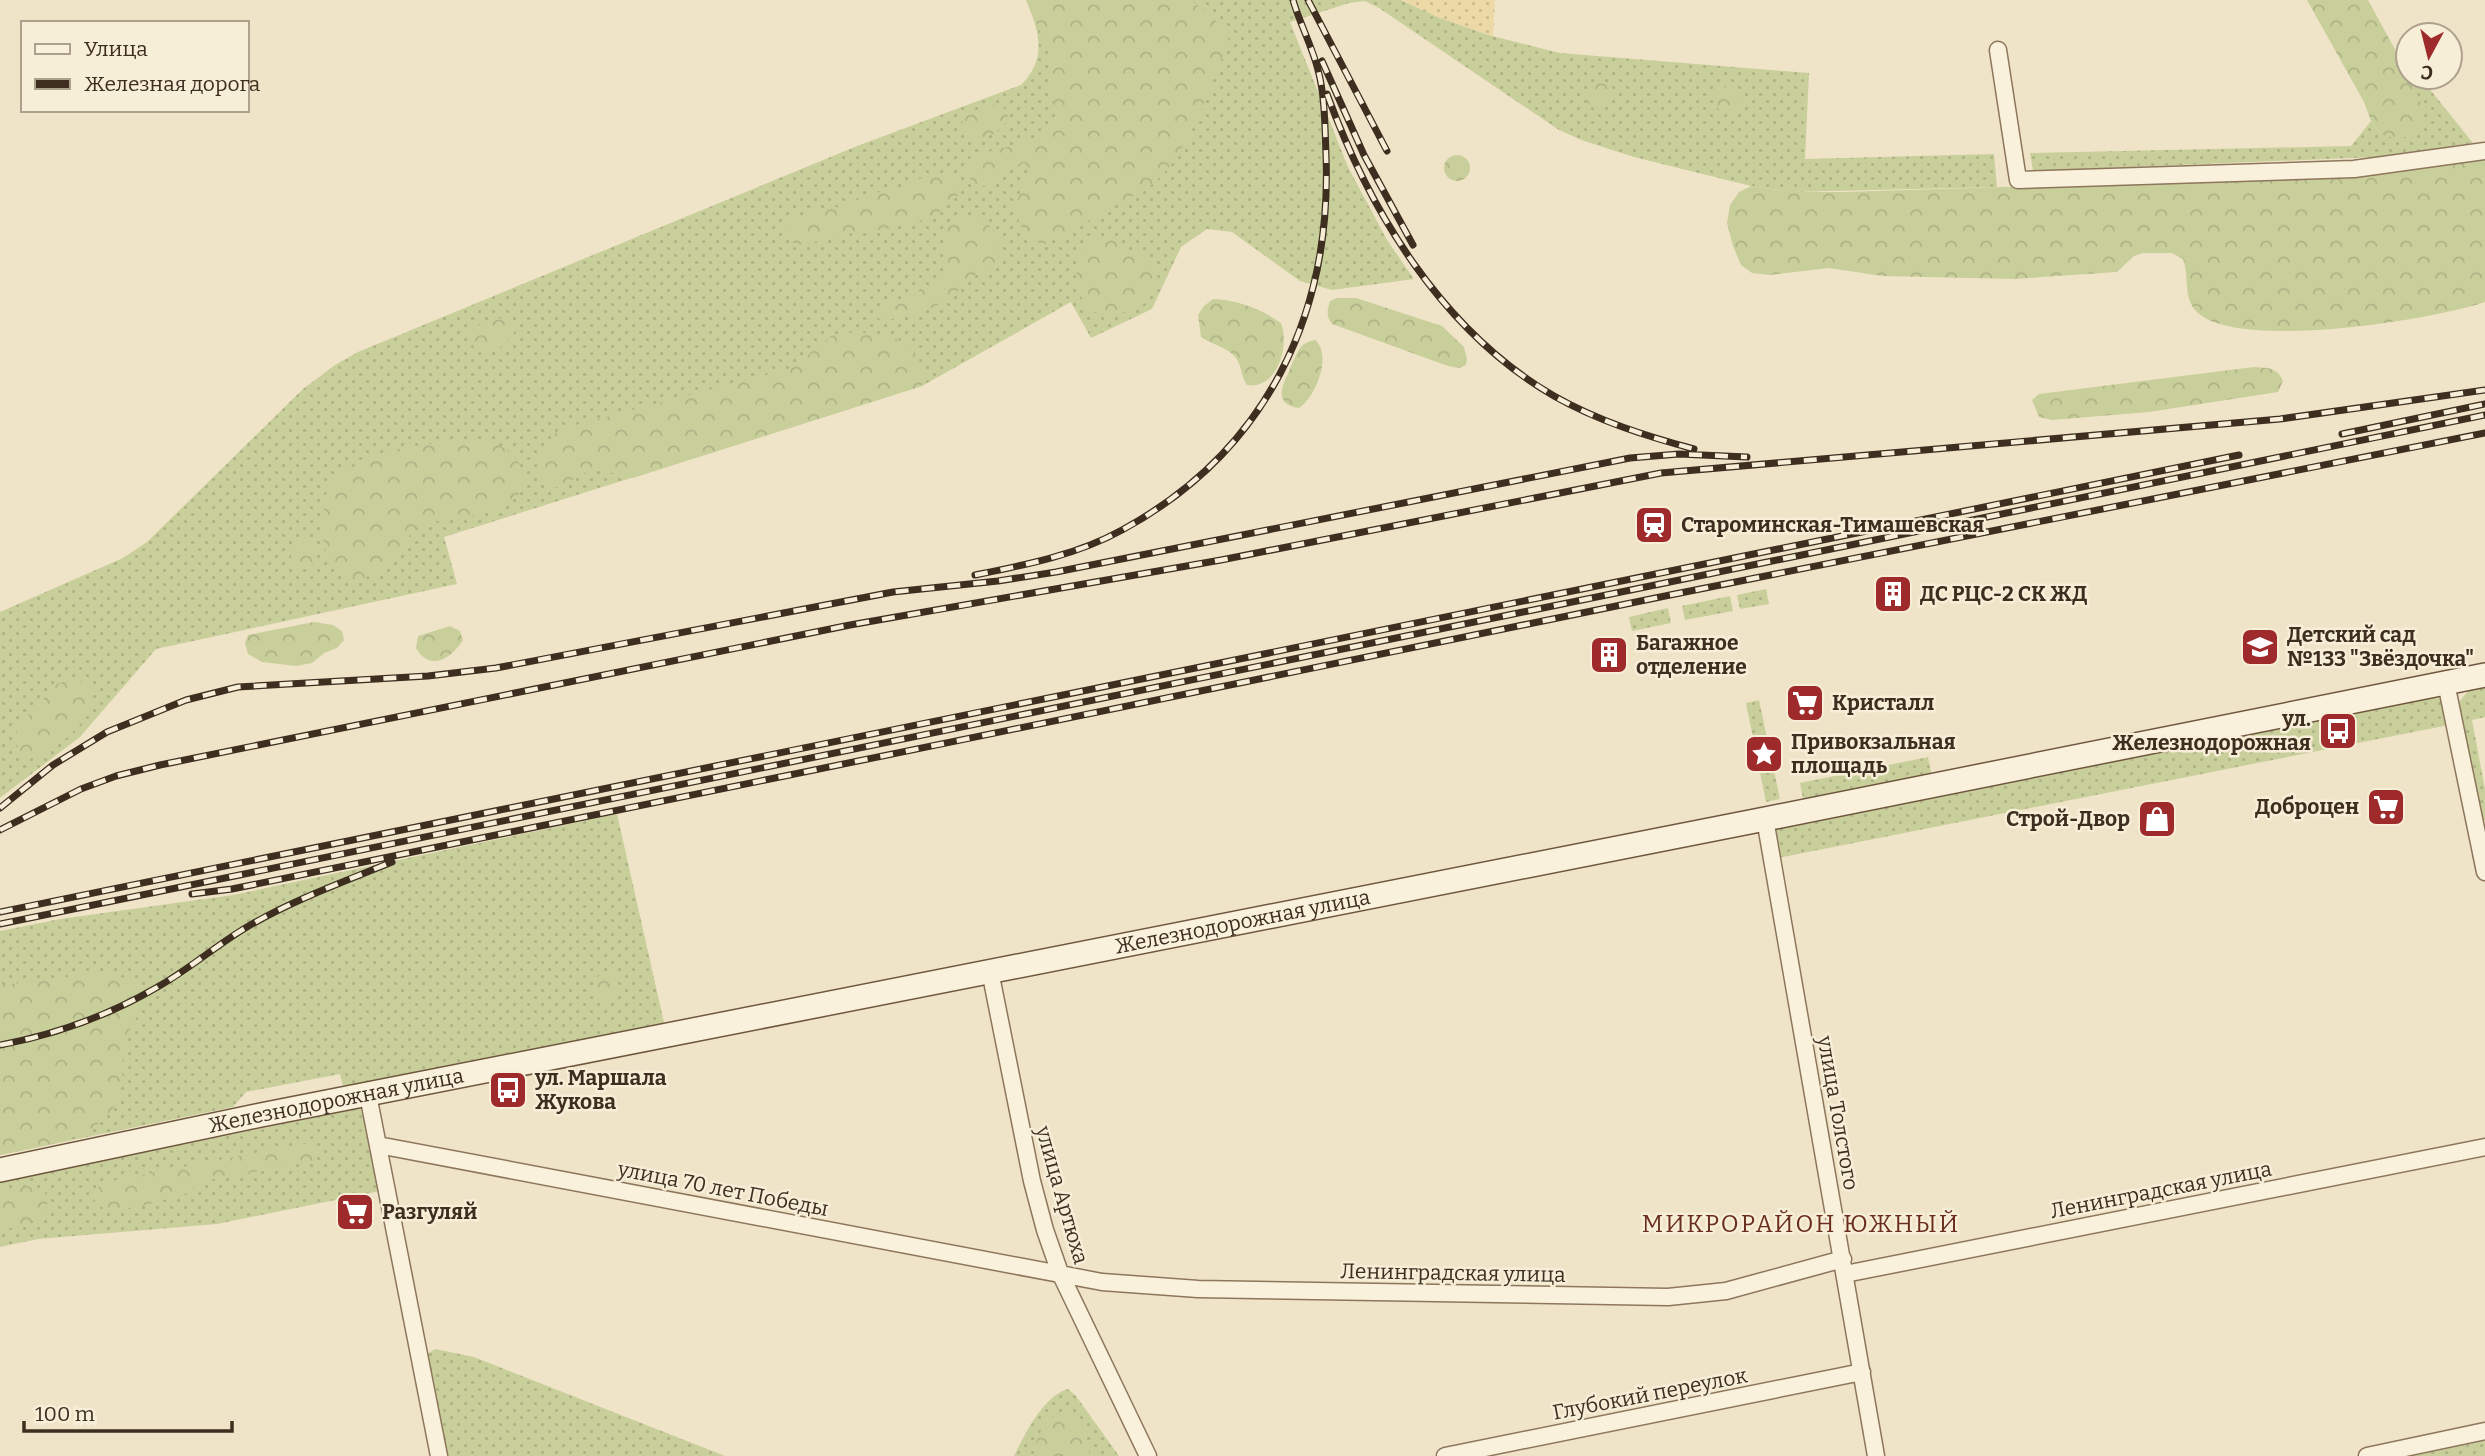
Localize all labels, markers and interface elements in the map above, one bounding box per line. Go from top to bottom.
legend [21,21,248,112]
north arrow [2394,21,2464,91]
text: Улица [84,36,148,62]
text: С [2420,60,2434,85]
text: Железная дорога [84,71,261,97]
station icon: Староминская-Тимашевская [1633,504,1675,546]
place label: Староминская-Тимашевская [1681,512,1985,538]
building icon: ДС РЦС-2 СК ЖД [1872,573,1914,615]
place label: ДС РЦС-2 СК ЖД [1920,581,2087,607]
place label: Детский сад №133 "Звёздочка" [2287,622,2474,672]
school or university icon: Детский сад №133 "Звёздочка" [2239,626,2281,668]
place label: Багажное отделение [1636,630,1747,680]
building icon: Багажное отделение [1588,634,1630,676]
supermarket icon: Кристалл [1784,682,1826,724]
place label: Кристалл [1832,690,1934,716]
place label: ул. Железнодорожная [2112,706,2311,756]
bus stop icon: ул. Железнодорожная [2317,710,2359,752]
place label: Привокзальная площадь [1791,729,1956,779]
place icon: Привокзальная площадь [1743,733,1785,775]
supermarket icon: Доброцен [2365,786,2407,828]
place label: Доброцен [2255,794,2359,820]
shop icon: Строй-Двор [2136,798,2178,840]
place label: Строй-Двор [2006,806,2130,832]
street label: Железнодорожная улица [1112,884,1373,960]
street label: улица Толстого [1811,1033,1864,1192]
street label: Железнодорожная улица [206,1062,466,1139]
place label: ул. Маршала Жукова [534,1065,667,1115]
bus stop icon: ул. Маршала Жукова [487,1069,529,1111]
street label: улица Артюха [1030,1122,1094,1267]
street label: улица 70 лет Победы [615,1156,830,1222]
street label: Ленинградская улица [2048,1156,2275,1224]
supermarket icon: Разгуляй [334,1191,376,1233]
place label: Разгуляй [382,1199,477,1225]
district label: МИКРОРАЙОН ЮЖНЫЙ [1642,1210,1960,1238]
street label: Ленинградская улица [1340,1258,1566,1288]
street label: Глубокий переулок [1550,1362,1750,1426]
scale bar [24,1390,233,1434]
text: 100 m [35,1401,95,1427]

